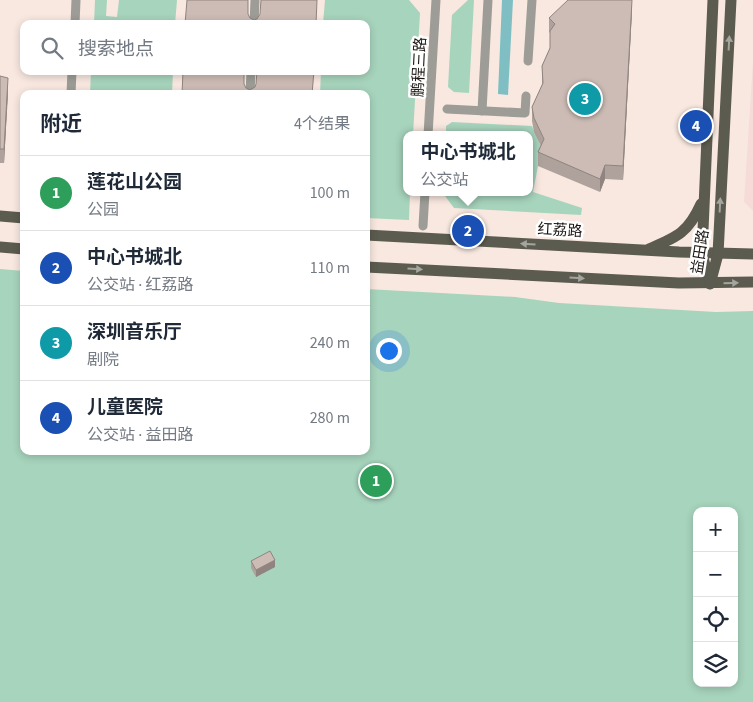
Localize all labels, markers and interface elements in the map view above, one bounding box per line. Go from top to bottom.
search box [20,20,370,75]
icon: search [38,34,66,62]
one-way arrow [725,35,733,51]
text: 搜索地点 [78,36,154,63]
street label: 鹏程三路 [407,37,432,98]
pin: 3 [569,80,601,118]
pin: 4 [680,107,712,145]
text: 附近 [40,109,82,139]
text: 4个结果 [294,113,350,135]
popup [403,131,533,196]
text: 中心书城北 [420,139,516,166]
text: 莲花山公园 [87,169,182,196]
text: 公交站 [420,169,469,191]
text: 1 [52,182,60,204]
text: 100 m [310,182,350,204]
one-way arrow [717,197,725,213]
text: 公园 [87,199,119,221]
pin: 2 [452,212,484,250]
street label: 红荔路 [537,219,583,242]
street label: 益田路 [687,228,714,276]
one-way arrow [520,239,536,247]
text: 中心书城北 [87,244,182,271]
text: 2 [52,257,60,279]
text: 110 m [310,257,350,279]
one-way arrow [407,266,423,274]
text: 公交站 · 红荔路 [87,274,193,296]
one-way arrow [569,274,585,282]
one-way arrow [724,279,740,287]
text: 深圳音乐厅 [87,319,182,346]
text: 3 [52,332,60,354]
text: 240 m [310,332,350,354]
your location [376,338,402,364]
text: 剧院 [87,349,119,371]
text: 儿童医院 [87,394,163,421]
text: 4 [52,407,60,429]
text: 280 m [310,407,350,429]
text: 公交站 · 益田路 [87,424,193,446]
pin: 1 [360,462,392,500]
map controls [693,507,738,687]
button: + [693,507,738,552]
button: − [693,552,738,597]
button: locate [693,597,738,642]
button: layers [693,642,738,687]

